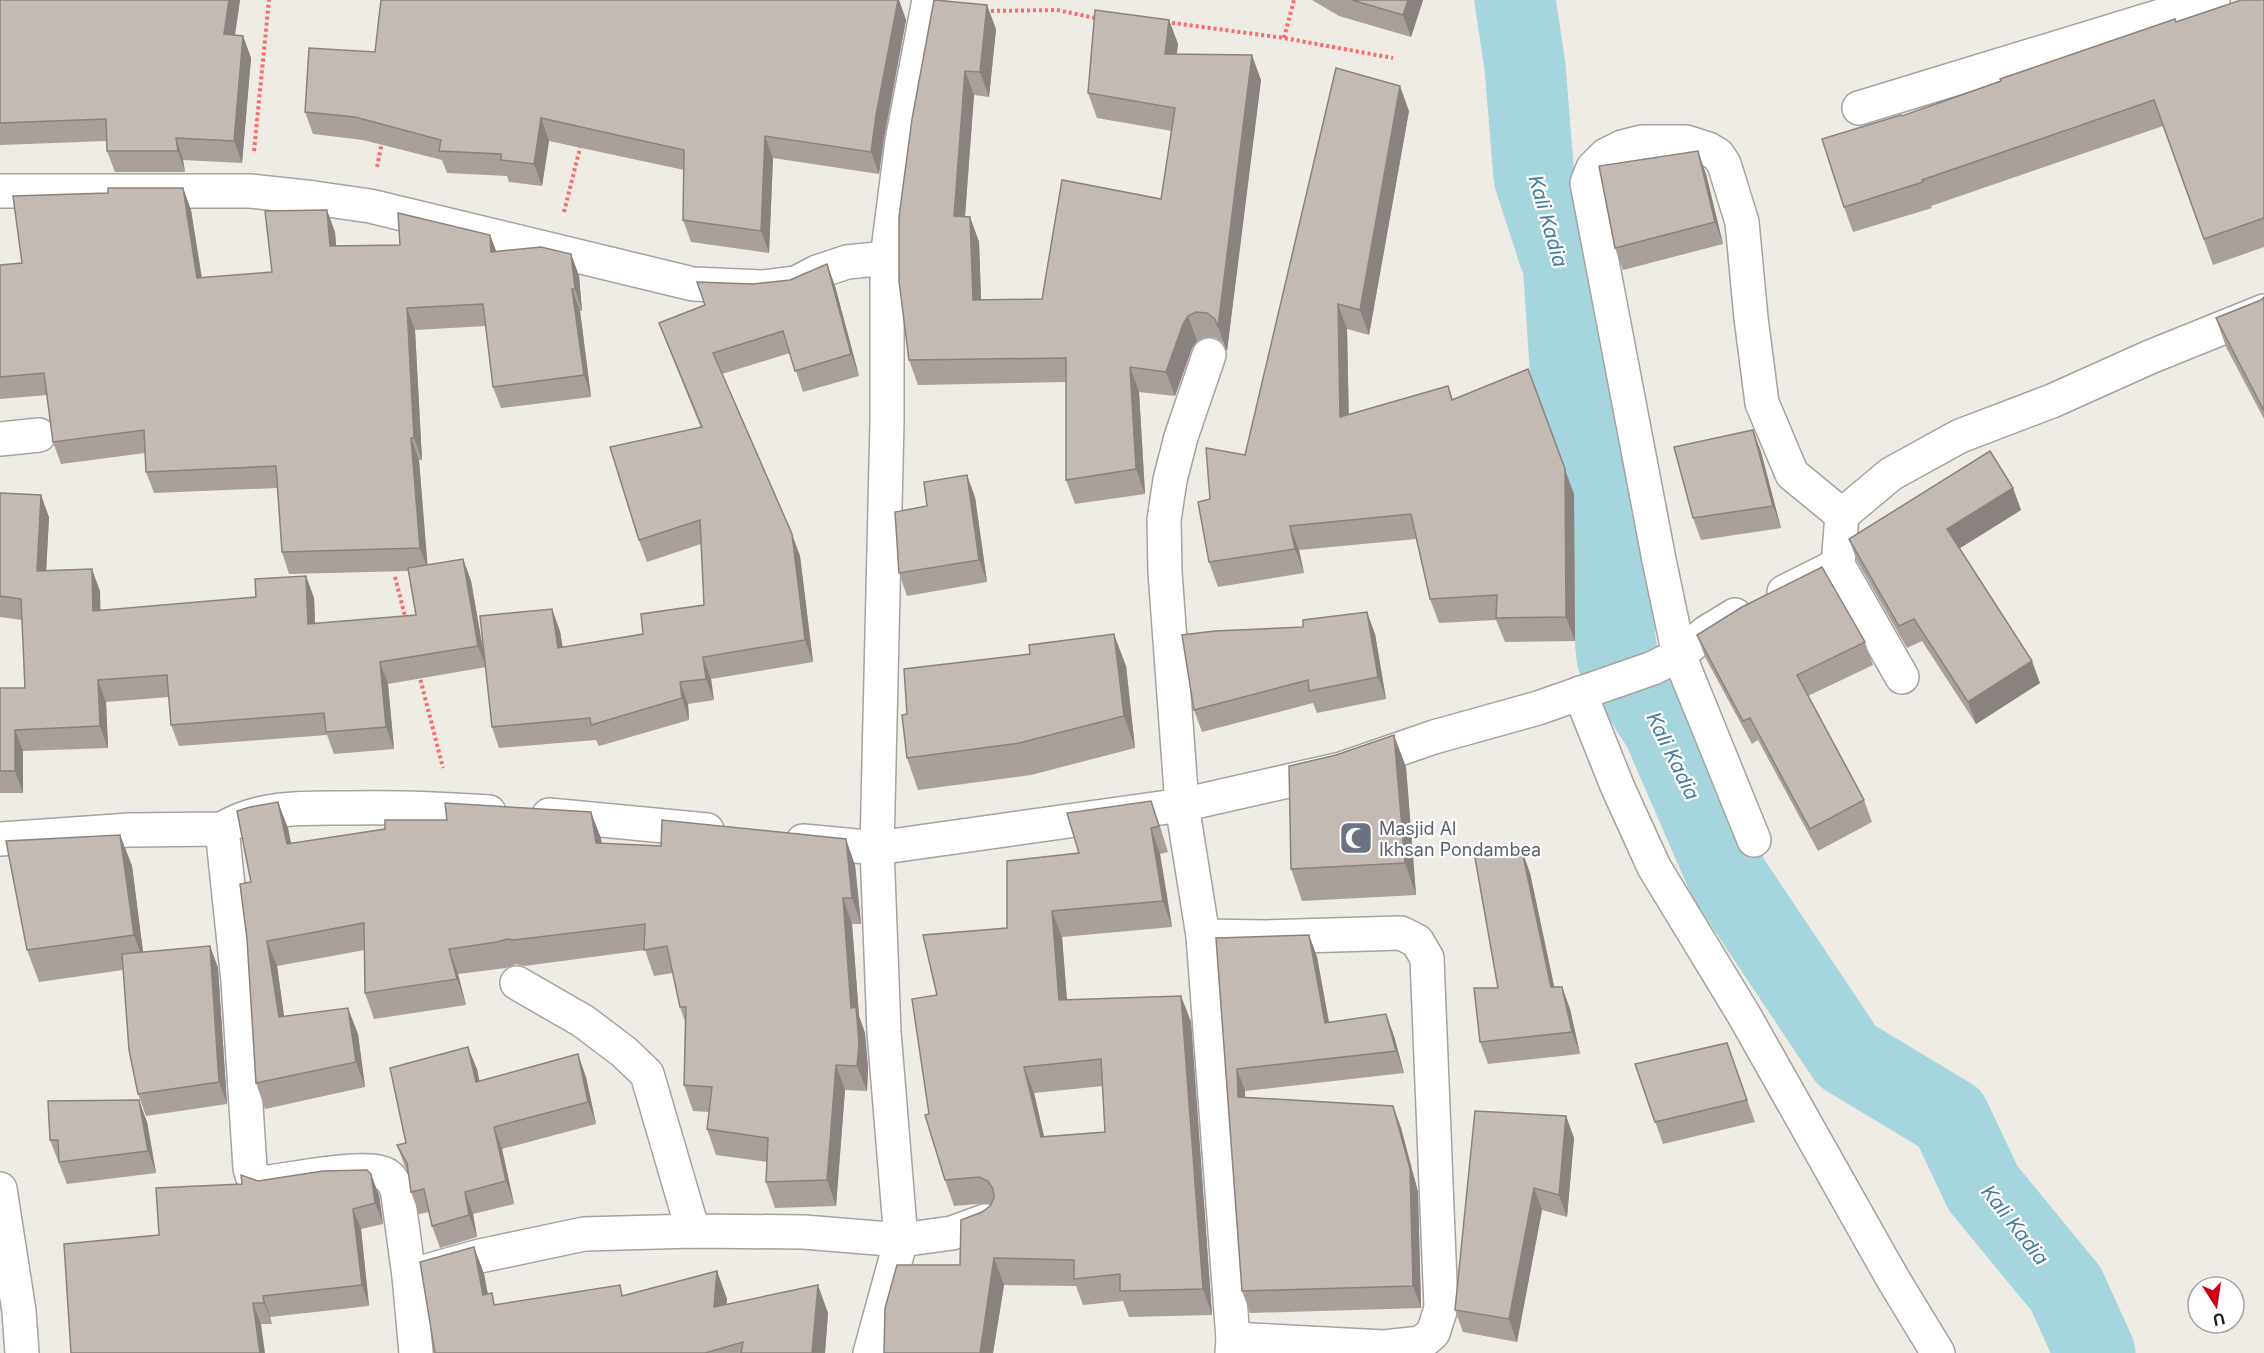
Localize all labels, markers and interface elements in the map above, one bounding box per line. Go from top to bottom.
water label: Kali Kadia [1523,172,1573,270]
water label: Kali Kadia [1641,708,1705,804]
place label: Masjid Al Ikhsan Pondambea [1379,818,1541,860]
mosque icon: Masjid Al Ikhsan Pondambea [1338,820,1374,856]
water label: Kali Kadia [1976,1180,2054,1270]
north arrow [2186,1275,2246,1335]
text: U [2211,1309,2227,1331]

